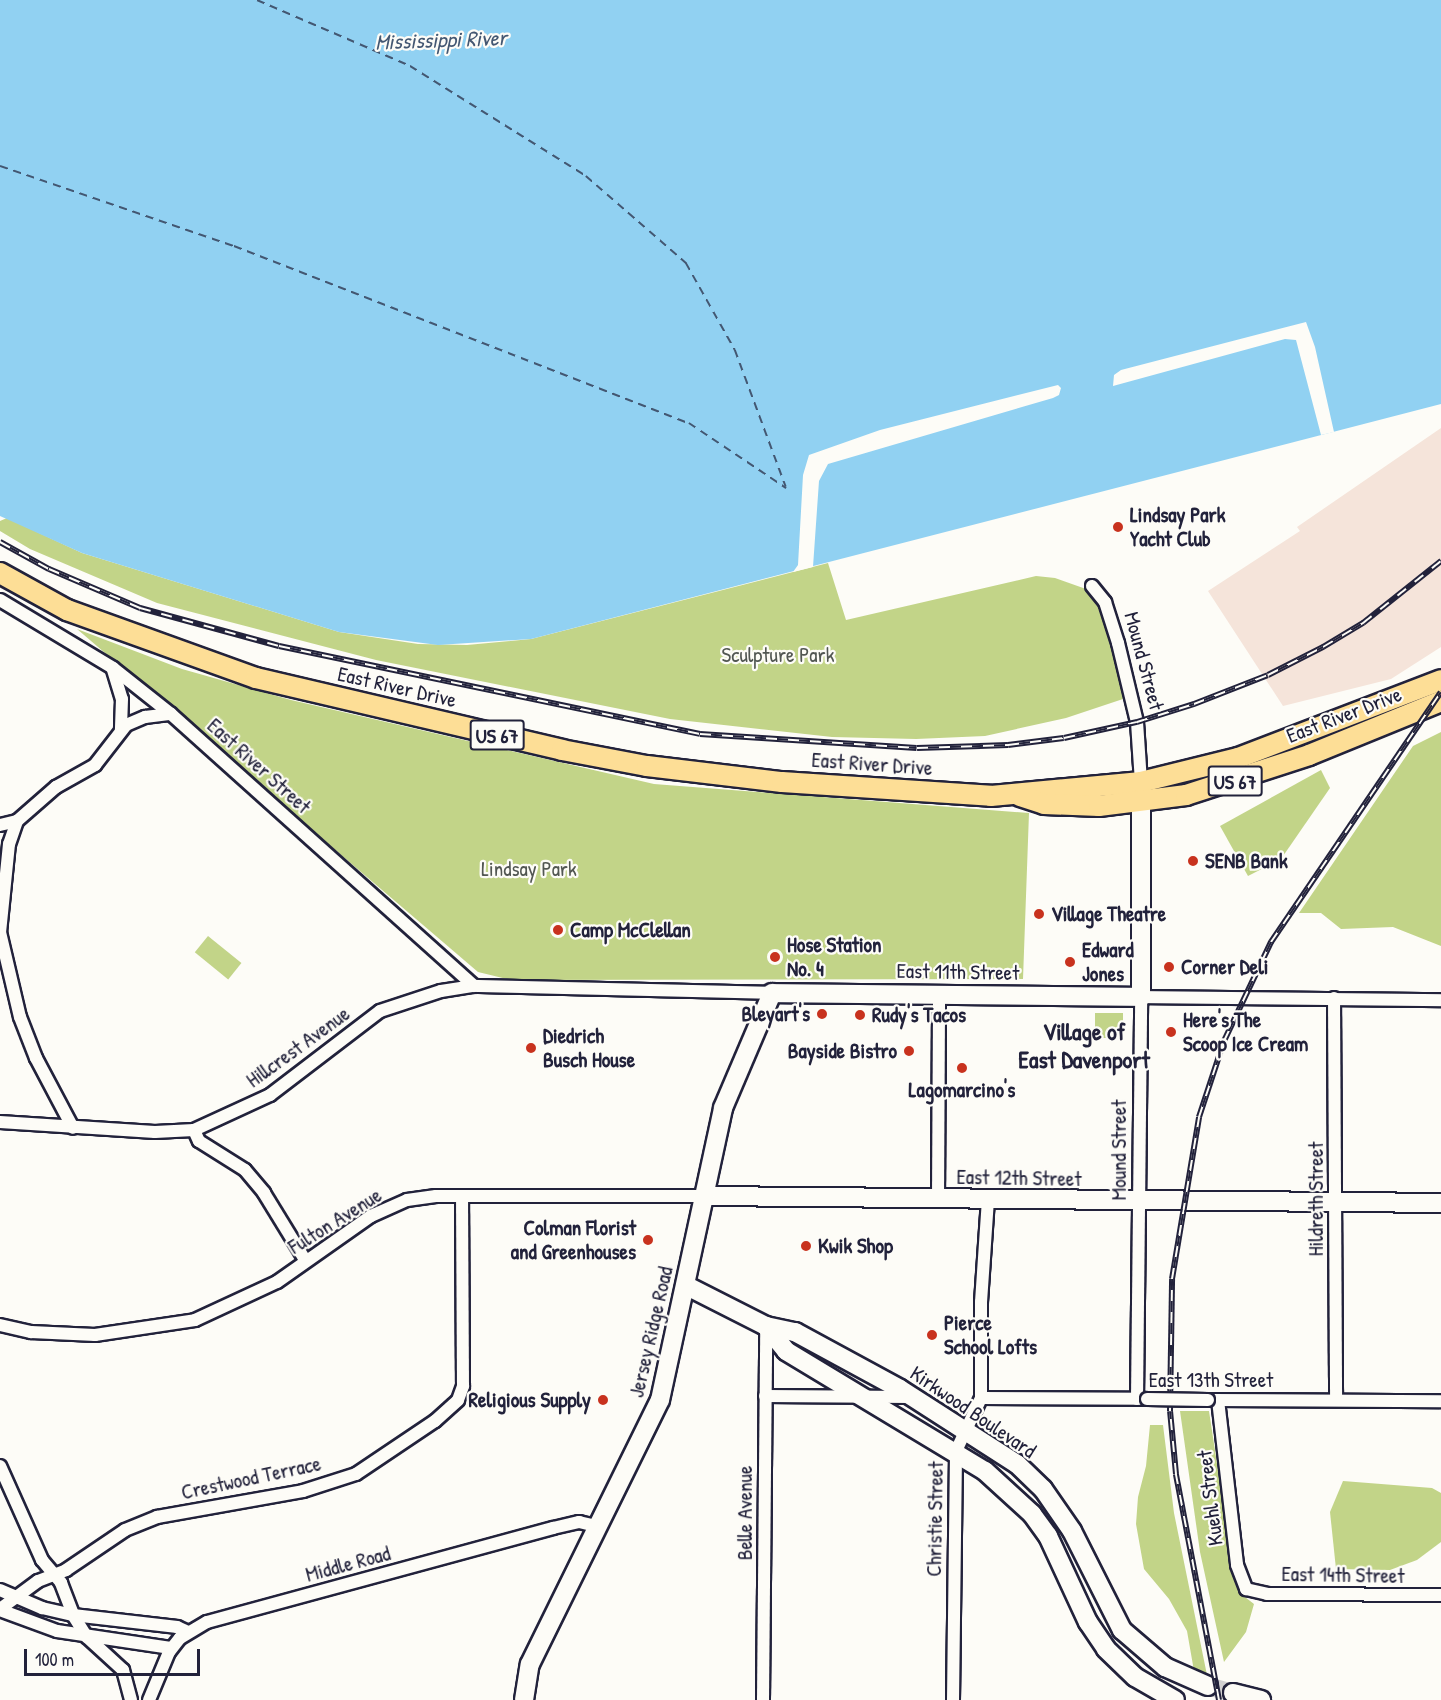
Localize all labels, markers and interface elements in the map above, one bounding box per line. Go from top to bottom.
water label: Mississippi River [375,25,507,55]
place label: Lindsay Park Yacht Club [1130,502,1225,552]
marker: Lindsay Park Yacht Club [1111,520,1125,534]
street label: Mound Street [1119,609,1169,713]
park label: Sculpture Park [722,642,834,668]
street label: East River Drive [335,661,459,713]
street label: East River Drive [1283,682,1405,748]
street label: East River Street [202,713,316,819]
road number: US 67 [468,718,526,752]
street label: East River Drive [811,747,933,781]
road number: US 67 [1206,764,1264,798]
place label: SENB Bank [1205,848,1288,874]
marker: SENB Bank [1186,854,1200,868]
park label: Lindsay Park [481,856,577,882]
place label: Village Theatre [1051,901,1166,927]
marker: Village Theatre [1032,907,1046,921]
place label: Camp McClellan [570,917,691,943]
marker: Camp McClellan [551,923,565,937]
place label: Hose Station No. 4 [787,932,882,982]
place label: Edward Jones [1082,937,1134,987]
marker: Hose Station No. 4 [768,950,782,964]
place label: Corner Deli [1181,954,1268,980]
marker: Edward Jones [1063,955,1077,969]
street label: East 11th Street [896,958,1020,986]
marker: Corner Deli [1162,960,1176,974]
street label: Hillcrest Avenue [241,1001,355,1093]
place label: Bleyart's [741,1001,810,1027]
place label: Rudy's Tacos [872,1002,966,1028]
marker: Bleyart's [815,1007,829,1021]
place label: Here's The Scoop Ice Cream [1183,1007,1308,1057]
marker: Rudy's Tacos [853,1008,867,1022]
district label: Village of East Davenport [1018,1018,1150,1074]
place label: Diedrich Busch House [543,1023,635,1073]
marker: Here's The Scoop Ice Cream [1164,1025,1178,1039]
place label: Bayside Bistro [788,1038,897,1064]
marker: Diedrich Busch House [524,1041,538,1055]
marker: Bayside Bistro [902,1044,916,1058]
marker: Lagomarcino's [955,1061,969,1075]
place label: Lagomarcino's [909,1077,1015,1103]
street label: Mound Street [1106,1100,1132,1200]
street label: Hildreth Street [1303,1142,1329,1256]
street label: East 12th Street [956,1164,1082,1192]
street label: Fulton Avenue [284,1182,386,1260]
place label: Colman Florist and Greenhouses [511,1215,636,1265]
marker: Colman Florist and Greenhouses [641,1233,655,1247]
place label: Kwik Shop [818,1233,893,1259]
marker: Kwik Shop [799,1239,813,1253]
street label: Jersey Ridge Road [624,1264,678,1400]
place label: Pierce School Lofts [944,1310,1037,1360]
marker: Pierce School Lofts [925,1328,939,1342]
street label: Kirkwood Boulevard [905,1361,1041,1463]
street label: East 13th Street [1149,1367,1273,1393]
place label: Religious Supply [469,1387,591,1413]
marker: Religious Supply [596,1393,610,1407]
street label: Kuehl Street [1192,1449,1228,1547]
street label: Crestwood Terrace [179,1451,323,1505]
street label: Christie Street [921,1461,949,1577]
street label: Belle Avenue [732,1466,758,1560]
street label: Middle Road [303,1541,393,1587]
street label: East 14th Street [1281,1561,1405,1589]
scale bar [27,1637,202,1675]
text: 100 m [35,1647,74,1672]

